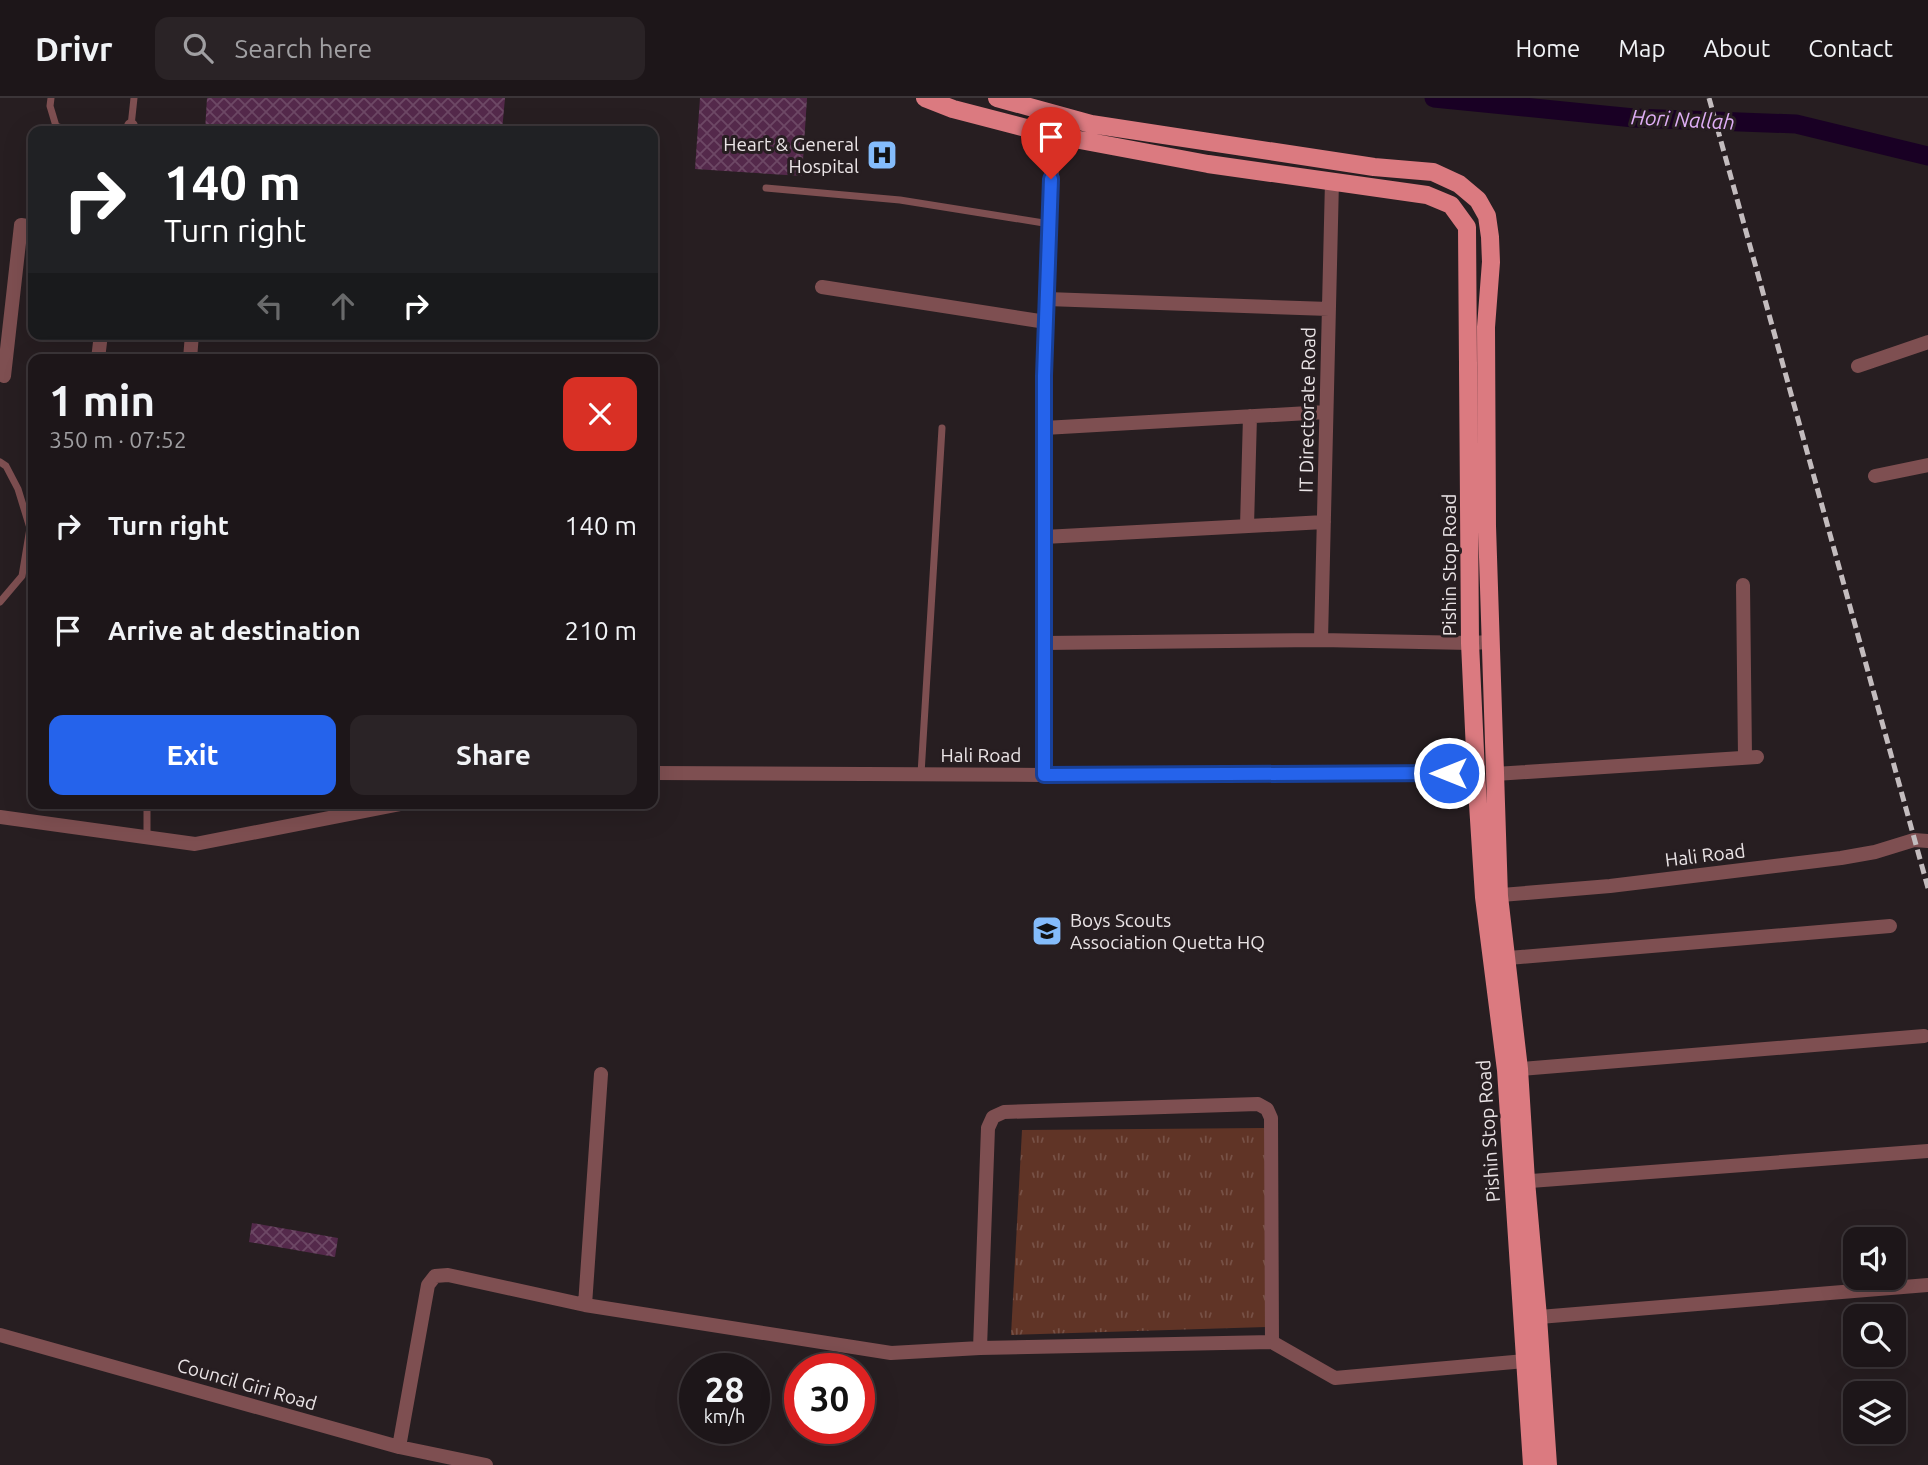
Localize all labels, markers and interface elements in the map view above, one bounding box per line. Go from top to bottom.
search box [155,17,645,80]
icon: search [179,29,217,67]
text: Drivr [35,30,113,67]
text: Search here [235,34,372,63]
text: Home [1515,35,1580,62]
text: Map [1618,35,1665,62]
text: About [1703,35,1770,62]
text: Contact [1808,35,1893,62]
water label: Hori Nallah [1630,104,1736,134]
pin [1021,107,1081,179]
icon: arrive [1032,118,1070,156]
place label: Heart & General Hospital [723,133,859,177]
hospital icon: Heart & General Hospital [865,138,899,172]
icon: right [49,154,140,245]
text: 140 m [164,154,301,209]
text: Turn right [164,212,306,248]
icon: left [251,287,289,325]
icon: ahead [324,287,362,325]
icon: right [397,287,435,325]
street label: IT Directorate Road [1295,327,1319,493]
text: 1 min [49,377,155,424]
button: close [563,377,637,451]
text: 350 m · 07:52 [49,427,187,452]
street label: Pishin Stop Road [1438,494,1460,636]
icon: right [49,507,87,545]
text: Turn right [108,511,229,540]
text: 140 m [565,511,637,540]
icon: arrive [49,612,87,650]
text: Arrive at destination [108,616,361,645]
text: 210 m [565,616,637,645]
button: Exit [49,715,336,795]
button: Share [350,715,637,795]
position arrow [1412,736,1486,810]
street label: Hali Road [941,744,1021,766]
street label: Hali Road [1664,839,1746,871]
place label: Boys Scouts Association Quetta HQ [1070,909,1265,953]
school or university icon: Boys Scouts Association Quetta HQ [1030,914,1064,948]
street label: Pishin Stop Road [1472,1059,1504,1203]
map controls [1843,1227,1906,1444]
button: sound [1843,1227,1906,1290]
button: search [1843,1304,1906,1367]
speed limit sign: 30 [784,1353,875,1444]
street label: Council Giri Road [175,1354,319,1414]
text: 28 [705,1369,744,1409]
button: layers [1843,1381,1906,1444]
text: km/h [704,1406,745,1426]

